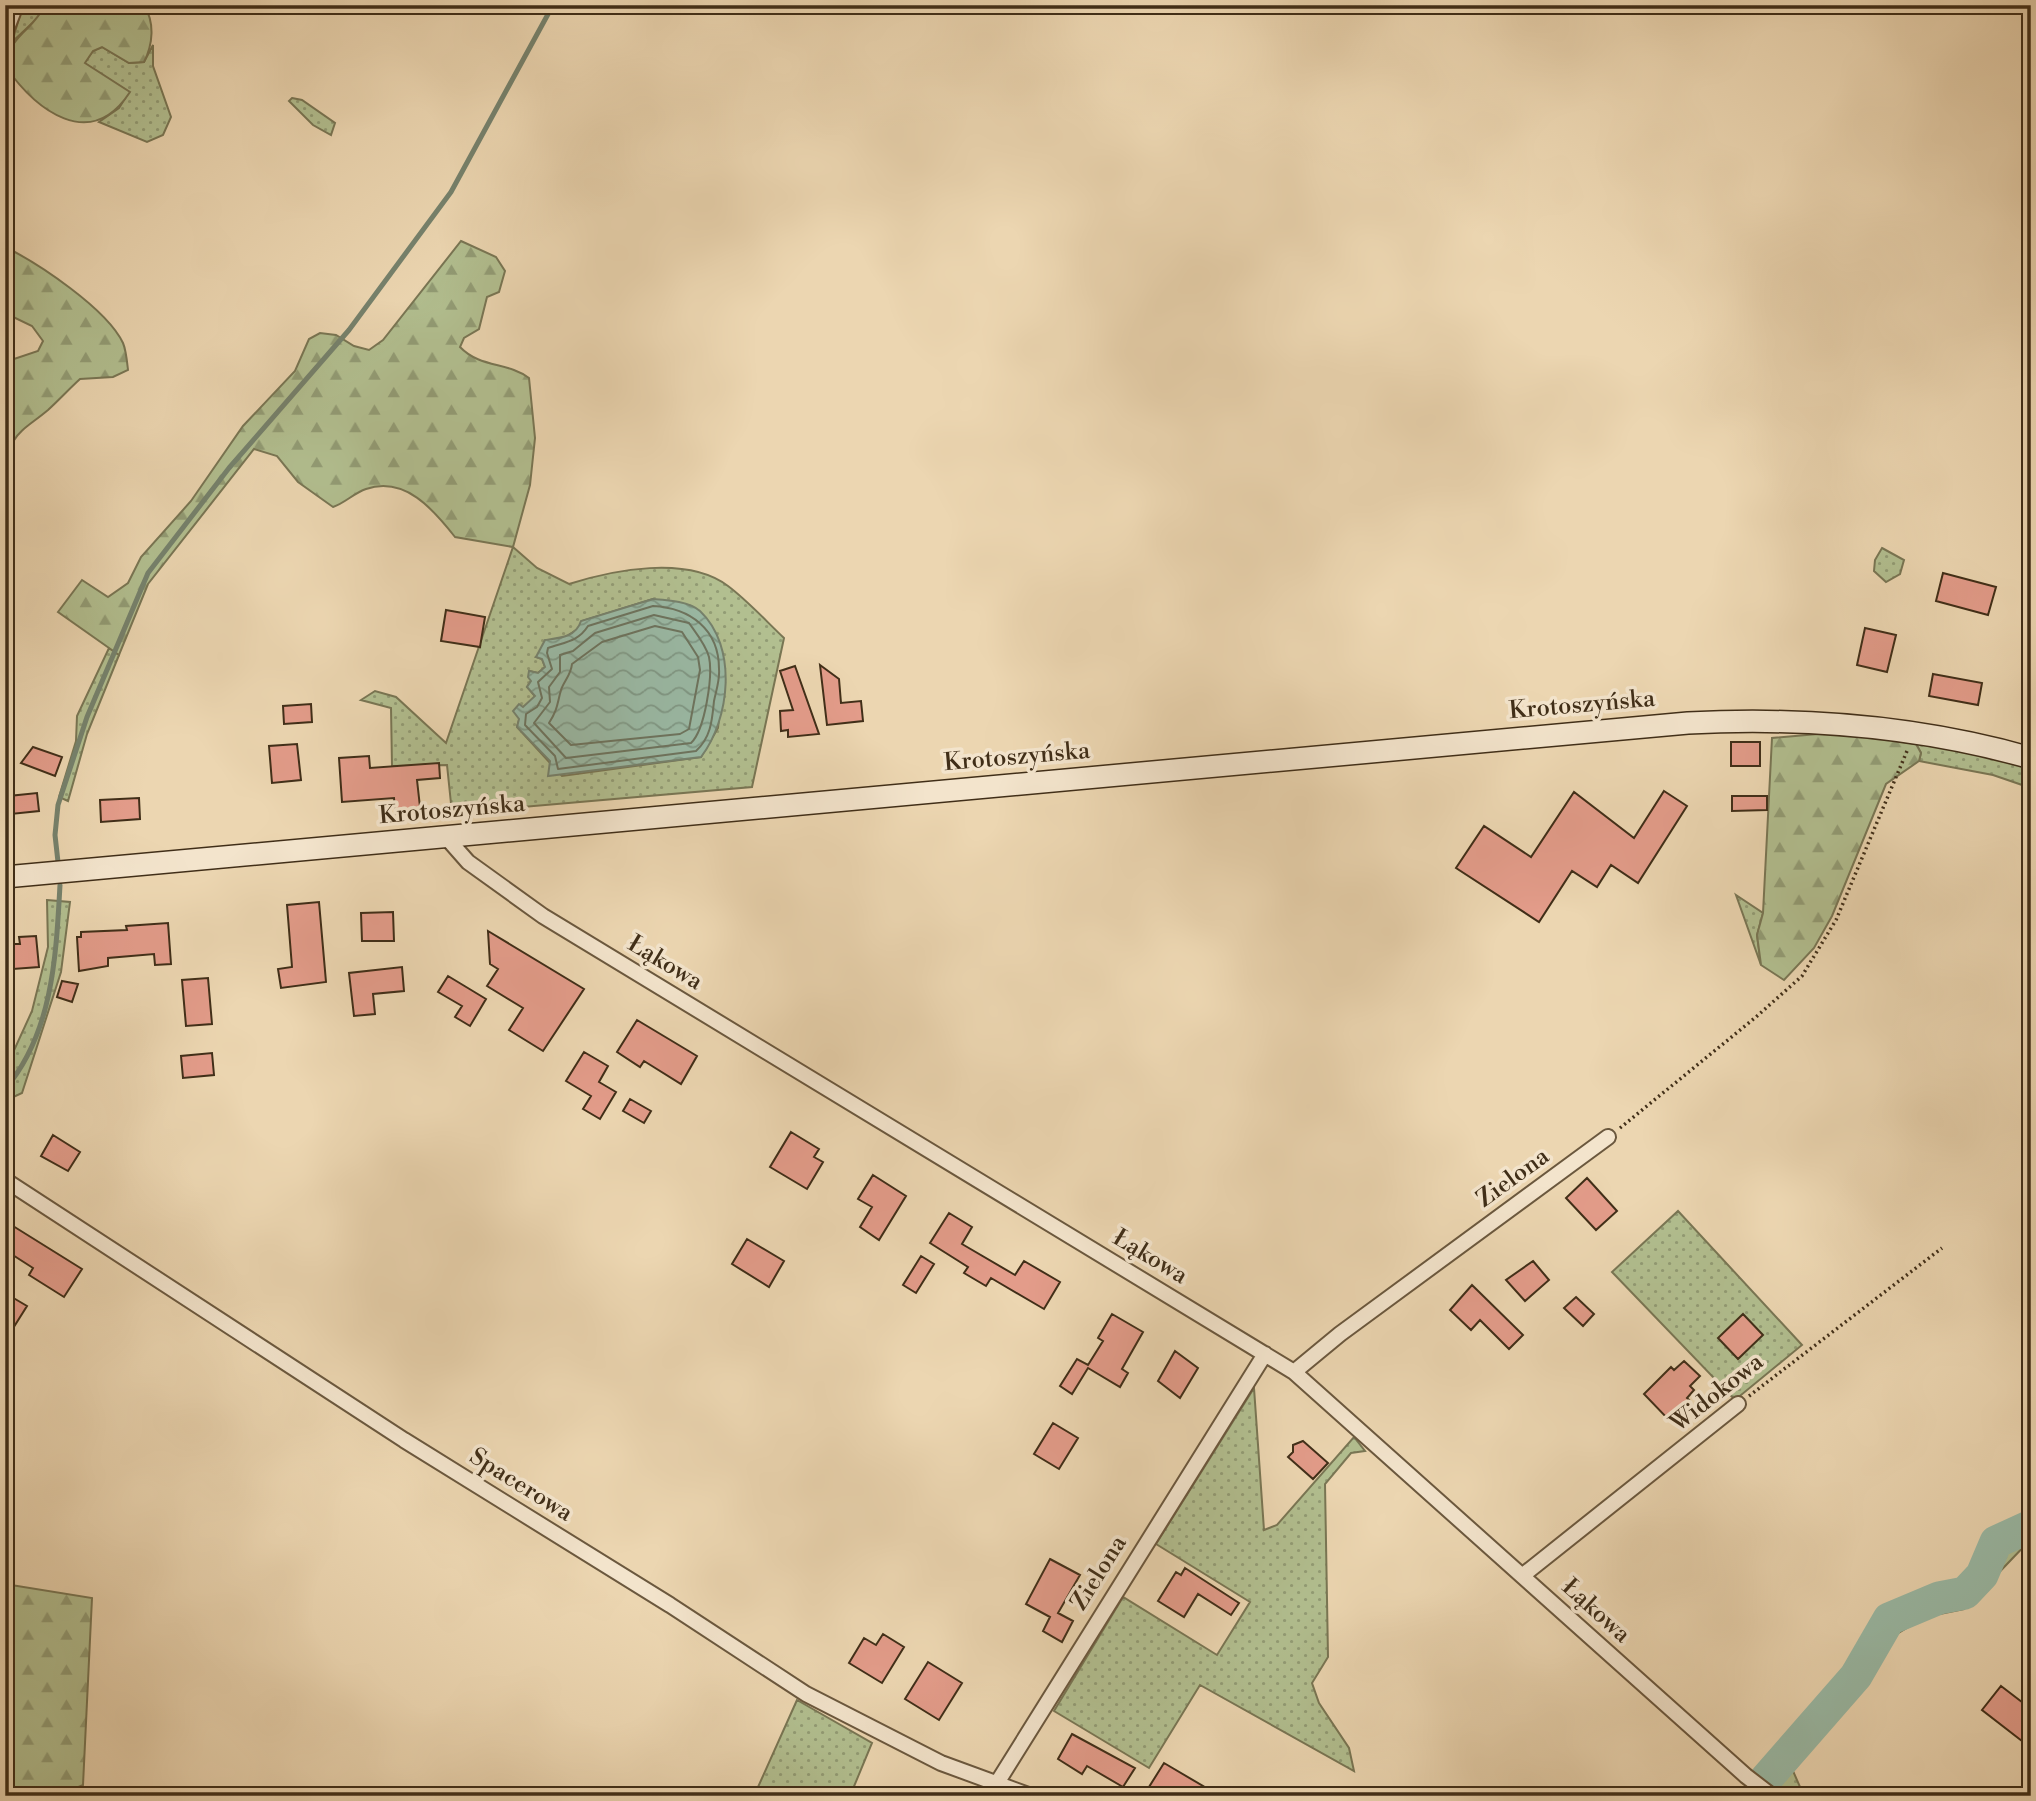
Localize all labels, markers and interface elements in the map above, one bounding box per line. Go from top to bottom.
street label: Krotoszyńska [1508,684,1657,726]
street label: Krotoszyńska [943,736,1092,778]
street label: Krotoszyńska [378,789,527,831]
street label: Łąkowa [622,929,709,997]
street label: Zielona [1471,1141,1556,1214]
street label: Łąkowa [1107,1223,1194,1291]
street label: Widokowa [1664,1347,1770,1439]
street label: Spacerowa [464,1442,579,1529]
street label: Zielona [1064,1529,1134,1616]
street label: Łąkowa [1555,1572,1637,1650]

